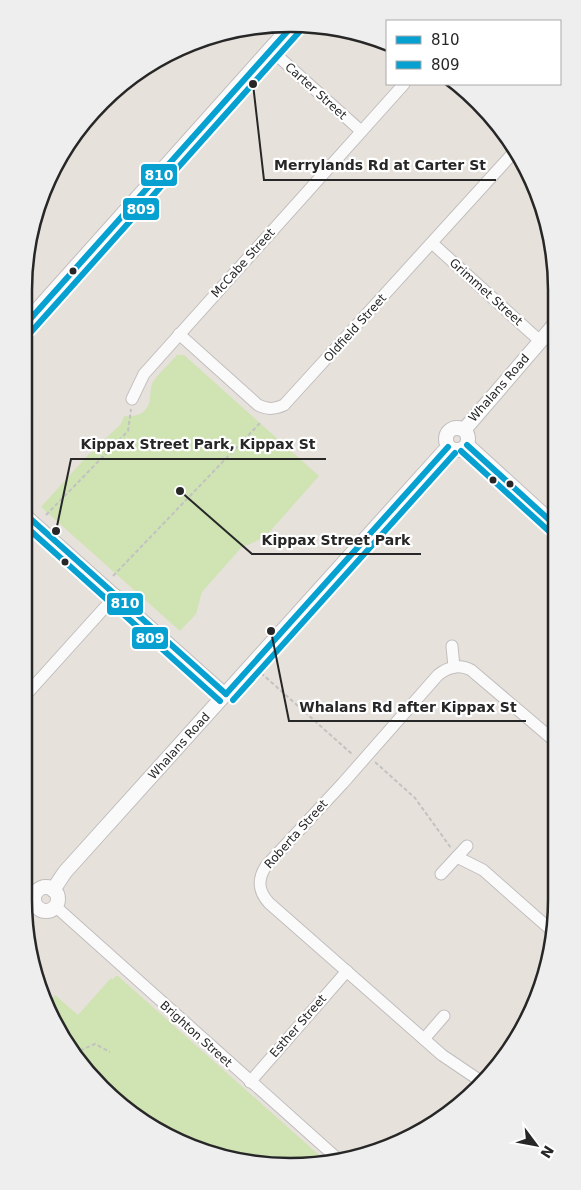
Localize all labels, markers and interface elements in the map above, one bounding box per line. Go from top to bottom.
legend [386,20,561,85]
text: 810 [431,31,460,49]
text: 809 [431,56,460,74]
street label: Carter Street [282,60,350,122]
callout: Merrylands Rd at Carter St [264,151,496,180]
text: Merrylands Rd at Carter St [274,157,486,173]
line badge: 810 [140,163,178,187]
text: 810 [144,167,174,183]
line badge: 809 [122,197,160,221]
text: 809 [126,201,156,217]
street label: McCabe Street [208,225,278,300]
street label: Grimmet Street [447,256,526,329]
unlabelled marker [68,266,78,276]
street label: Oldfield Street [321,291,389,365]
street label: Whalans Road [466,351,532,425]
callout: Kippax Street Park, Kippax St [71,430,326,459]
text: Kippax Street Park, Kippax St [81,436,316,452]
unlabelled marker [488,475,498,485]
unlabelled marker [505,479,515,489]
callout: Kippax Street Park [252,525,421,554]
text: Kippax Street Park [262,532,411,548]
unlabelled marker [60,557,70,567]
line badge: 810 [106,592,144,616]
text: 810 [110,595,140,611]
line badge: 809 [131,626,169,650]
text: 809 [135,630,165,646]
callout: Whalans Rd after Kippax St [289,692,526,721]
text: Whalans Rd after Kippax St [299,699,517,715]
street label: Whalans Road [145,710,213,782]
street label: Roberta Street [262,797,331,871]
street label: Esther Street [267,991,329,1060]
street label: Brighton Street [157,998,235,1070]
north arrow [511,1120,561,1170]
text: N [537,1143,557,1161]

